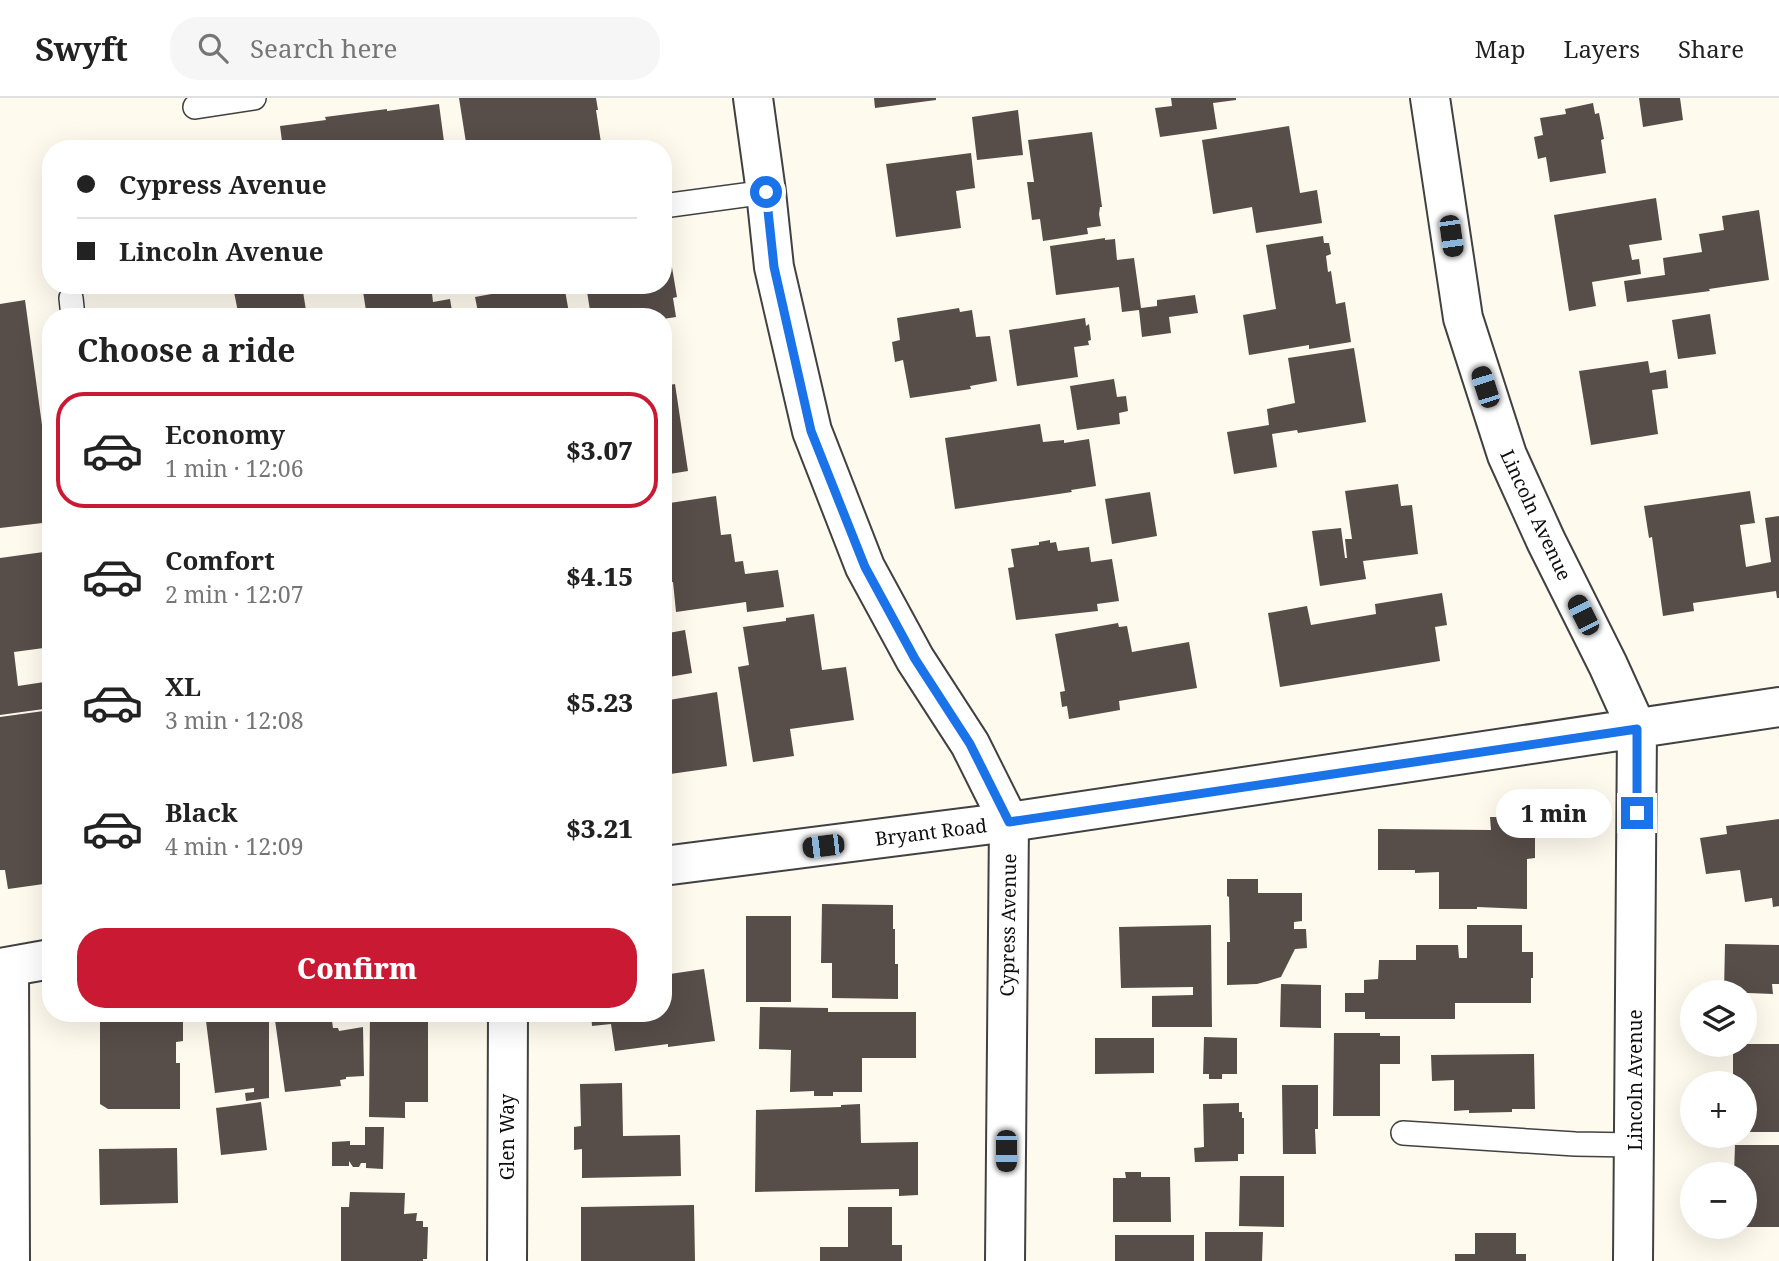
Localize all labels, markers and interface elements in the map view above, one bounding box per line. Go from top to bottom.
search box [170,17,660,80]
text: Swyft [35,26,128,71]
icon: search [194,29,232,67]
text: Search here [250,30,398,66]
text: Map [1475,32,1526,65]
text: Layers [1564,32,1640,65]
text: Share [1678,32,1744,65]
text: Cypress Avenue [119,166,327,202]
route start [750,176,782,208]
car [1438,214,1465,258]
text: Lincoln Avenue [119,233,324,269]
text: Choose a ride [77,328,296,371]
car [1469,364,1502,410]
text: Economy [165,416,285,452]
icon: car [81,419,144,482]
text: $3.07 [566,432,633,468]
street label: Lincoln Avenue [1494,445,1578,585]
text: 1 min · 12:06 [165,452,303,484]
text: Comfort [165,542,275,578]
icon: car [81,545,144,608]
text: $4.15 [566,558,633,594]
text: 2 min · 12:07 [165,578,303,610]
car [1565,592,1602,638]
text: XL [165,668,201,704]
icon: car [81,671,144,734]
text: $5.23 [566,684,633,720]
text: 3 min · 12:08 [165,704,303,736]
callout: 1 min [1497,788,1612,838]
text: Black [165,794,238,830]
icon: car [81,797,144,860]
text: 1 min [1521,797,1587,829]
route end [1621,797,1653,829]
text: $3.21 [566,810,633,846]
street label: Bryant Road [874,812,989,852]
text: 4 min · 12:09 [165,830,303,862]
car [801,833,846,859]
street label: Cypress Avenue [994,853,1022,997]
button: Confirm [77,928,637,1008]
map controls [1680,980,1757,1239]
button: layers [1680,980,1757,1057]
street label: Lincoln Avenue [1622,1009,1648,1151]
button: + [1680,1071,1757,1148]
street label: Glen Way [494,1094,520,1180]
car [996,1130,1017,1172]
button: − [1680,1162,1757,1239]

